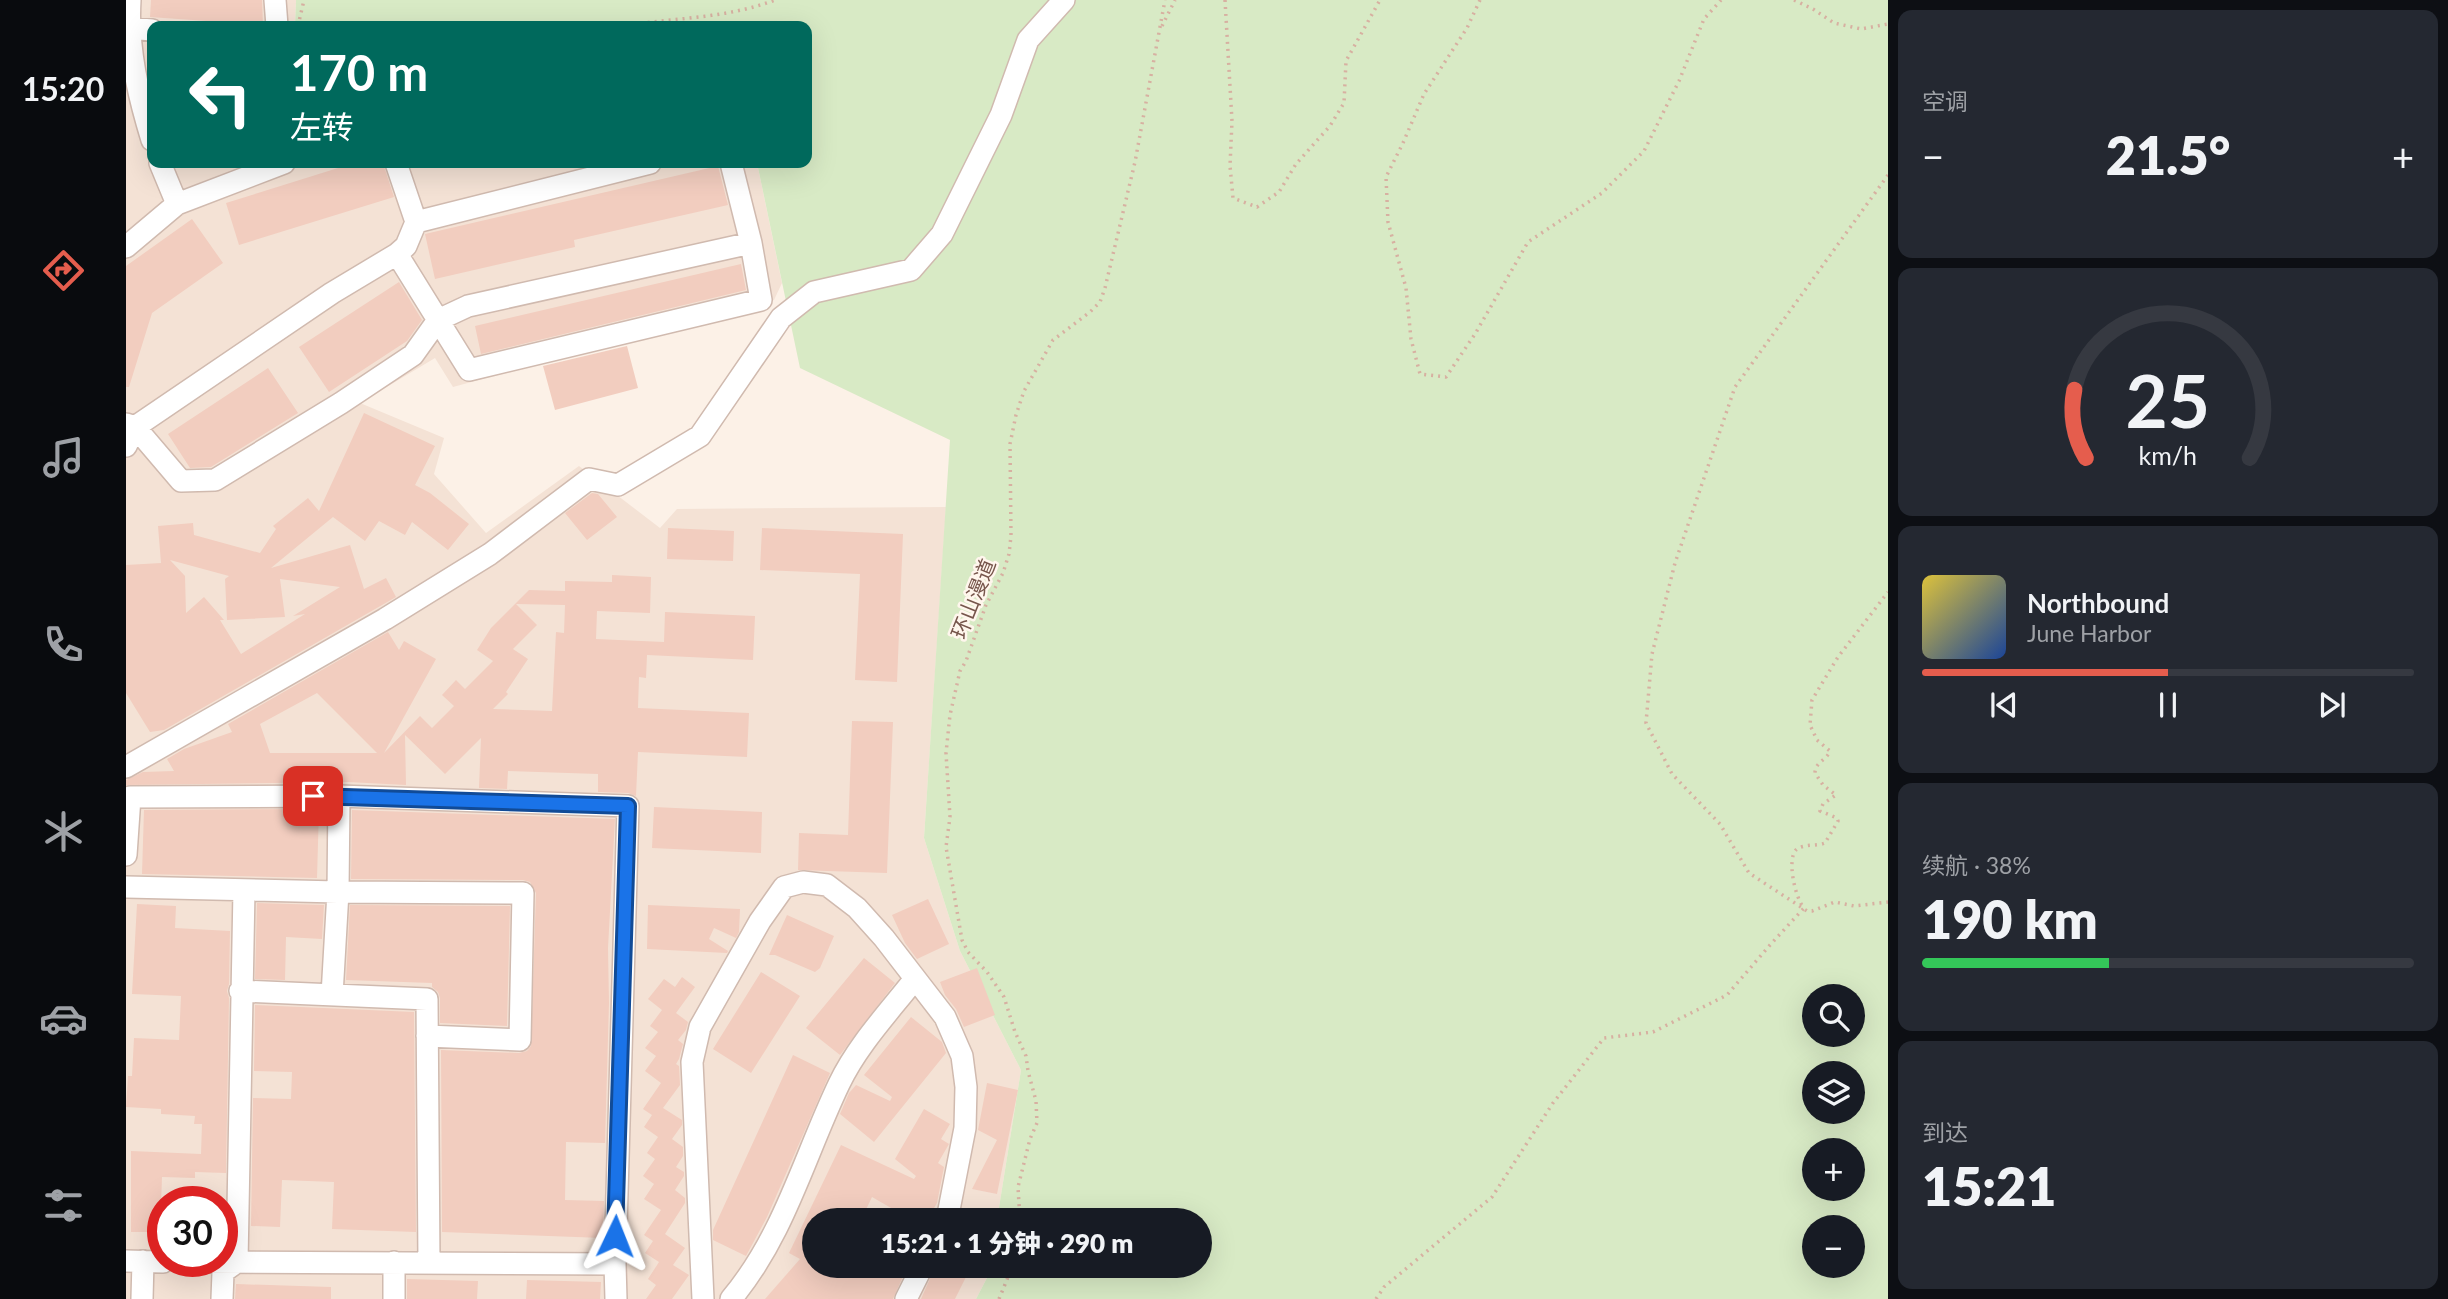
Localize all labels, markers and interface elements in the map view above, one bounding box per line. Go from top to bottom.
text: 170 m [290,43,428,101]
icon: left [175,49,266,140]
text: 15:20 [22,69,104,108]
text: 空调 [1922,87,1968,115]
text: 左转 [290,107,354,146]
text: 21.5° [2106,124,2230,186]
text: − [1922,133,1944,179]
text: + [2392,133,2414,179]
icon: directions [39,246,88,295]
text: 25 [2126,356,2210,444]
icon: music [39,433,88,482]
text: km/h [2139,439,2197,469]
street label: 环山漫道 [945,555,1000,642]
text: Northbound [2027,587,2169,619]
text: June Harbor [2027,619,2151,647]
icon: phone [39,620,88,669]
icon: previous [1985,686,2023,724]
icon: pause [2149,686,2187,724]
icon: next [2313,686,2351,724]
pin [283,766,343,826]
icon: arrive [294,777,332,815]
icon: climate [39,807,88,856]
text: 续航 · 38% [1922,851,2031,879]
text: 190 km [1922,888,2098,950]
map controls [1802,984,1865,1278]
button: search [1802,984,1865,1047]
icon: car [39,994,88,1043]
button: layers [1802,1061,1865,1124]
text: 到达 [1922,1118,1968,1146]
button: + [1802,1138,1865,1201]
text: 15:21 [1922,1155,2056,1217]
icon: filters [39,1181,88,1230]
speed limit sign: 30 [147,1186,238,1277]
position arrow [578,1199,652,1273]
button: − [1802,1215,1865,1278]
text: 15:21 · 1 分钟 · 290 m [881,1227,1133,1259]

